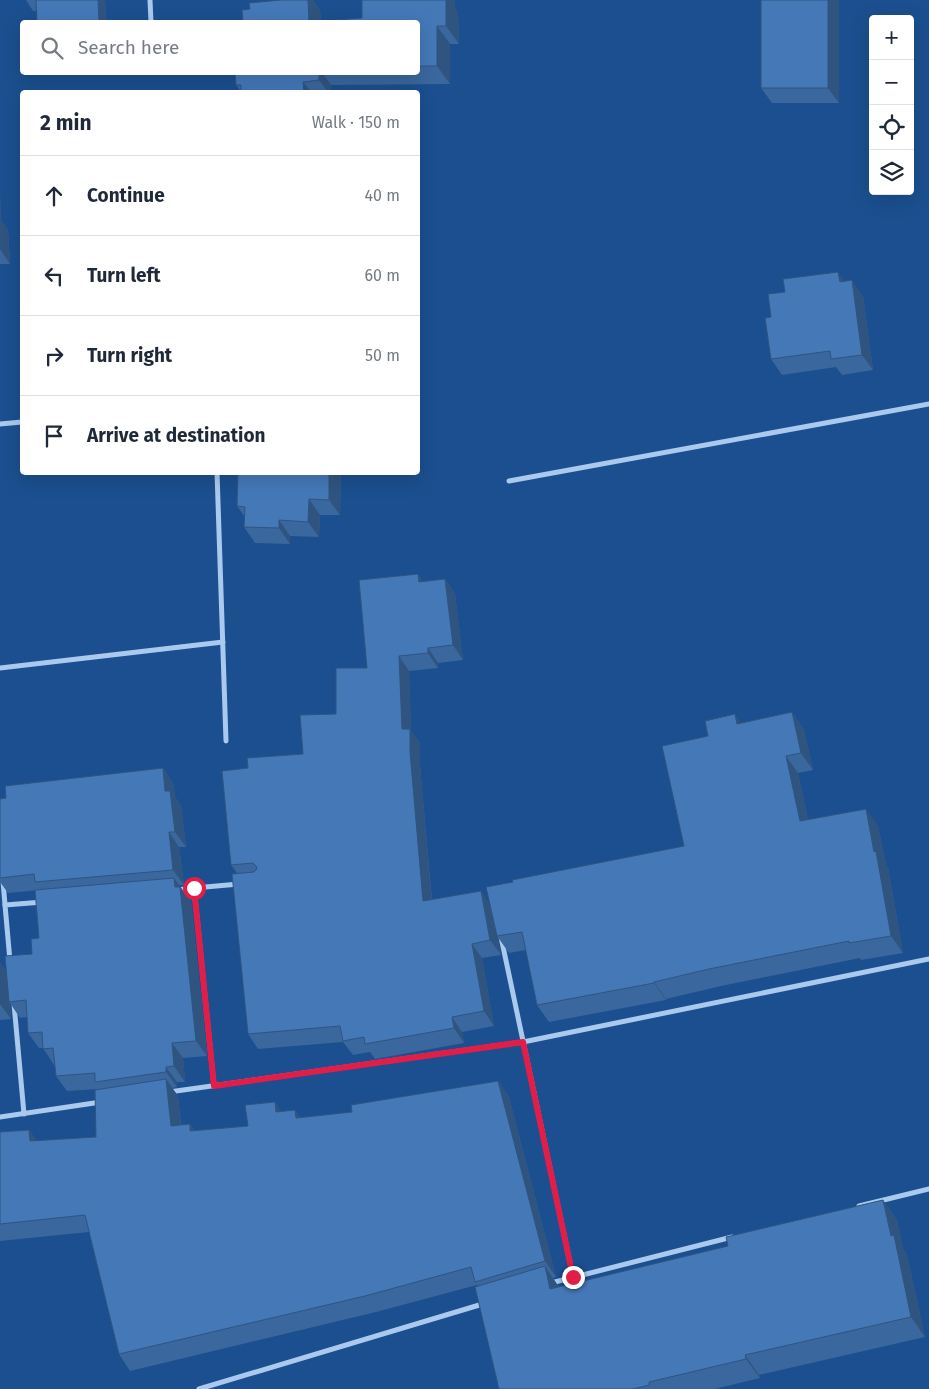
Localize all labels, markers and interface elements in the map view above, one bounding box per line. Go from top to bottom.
map controls [869,15,914,195]
button: + [869,15,914,60]
search box [20,20,420,75]
icon: search [38,34,66,62]
text: Search here [78,36,179,59]
button: − [869,60,914,105]
button: locate [869,105,914,150]
text: 2 min [40,110,92,136]
text: Walk · 150 m [312,113,400,132]
button: layers [869,150,914,195]
icon: ahead [40,182,68,210]
text: Continue [87,184,165,207]
text: 40 m [365,186,400,205]
icon: left [40,262,68,290]
text: Turn left [87,264,161,287]
text: 60 m [365,266,400,285]
icon: right [40,342,68,370]
text: Turn right [87,344,172,367]
text: 50 m [365,346,400,365]
icon: arrive [40,422,68,450]
text: Arrive at destination [87,424,266,447]
route start [183,877,206,900]
route end [562,1266,585,1289]

